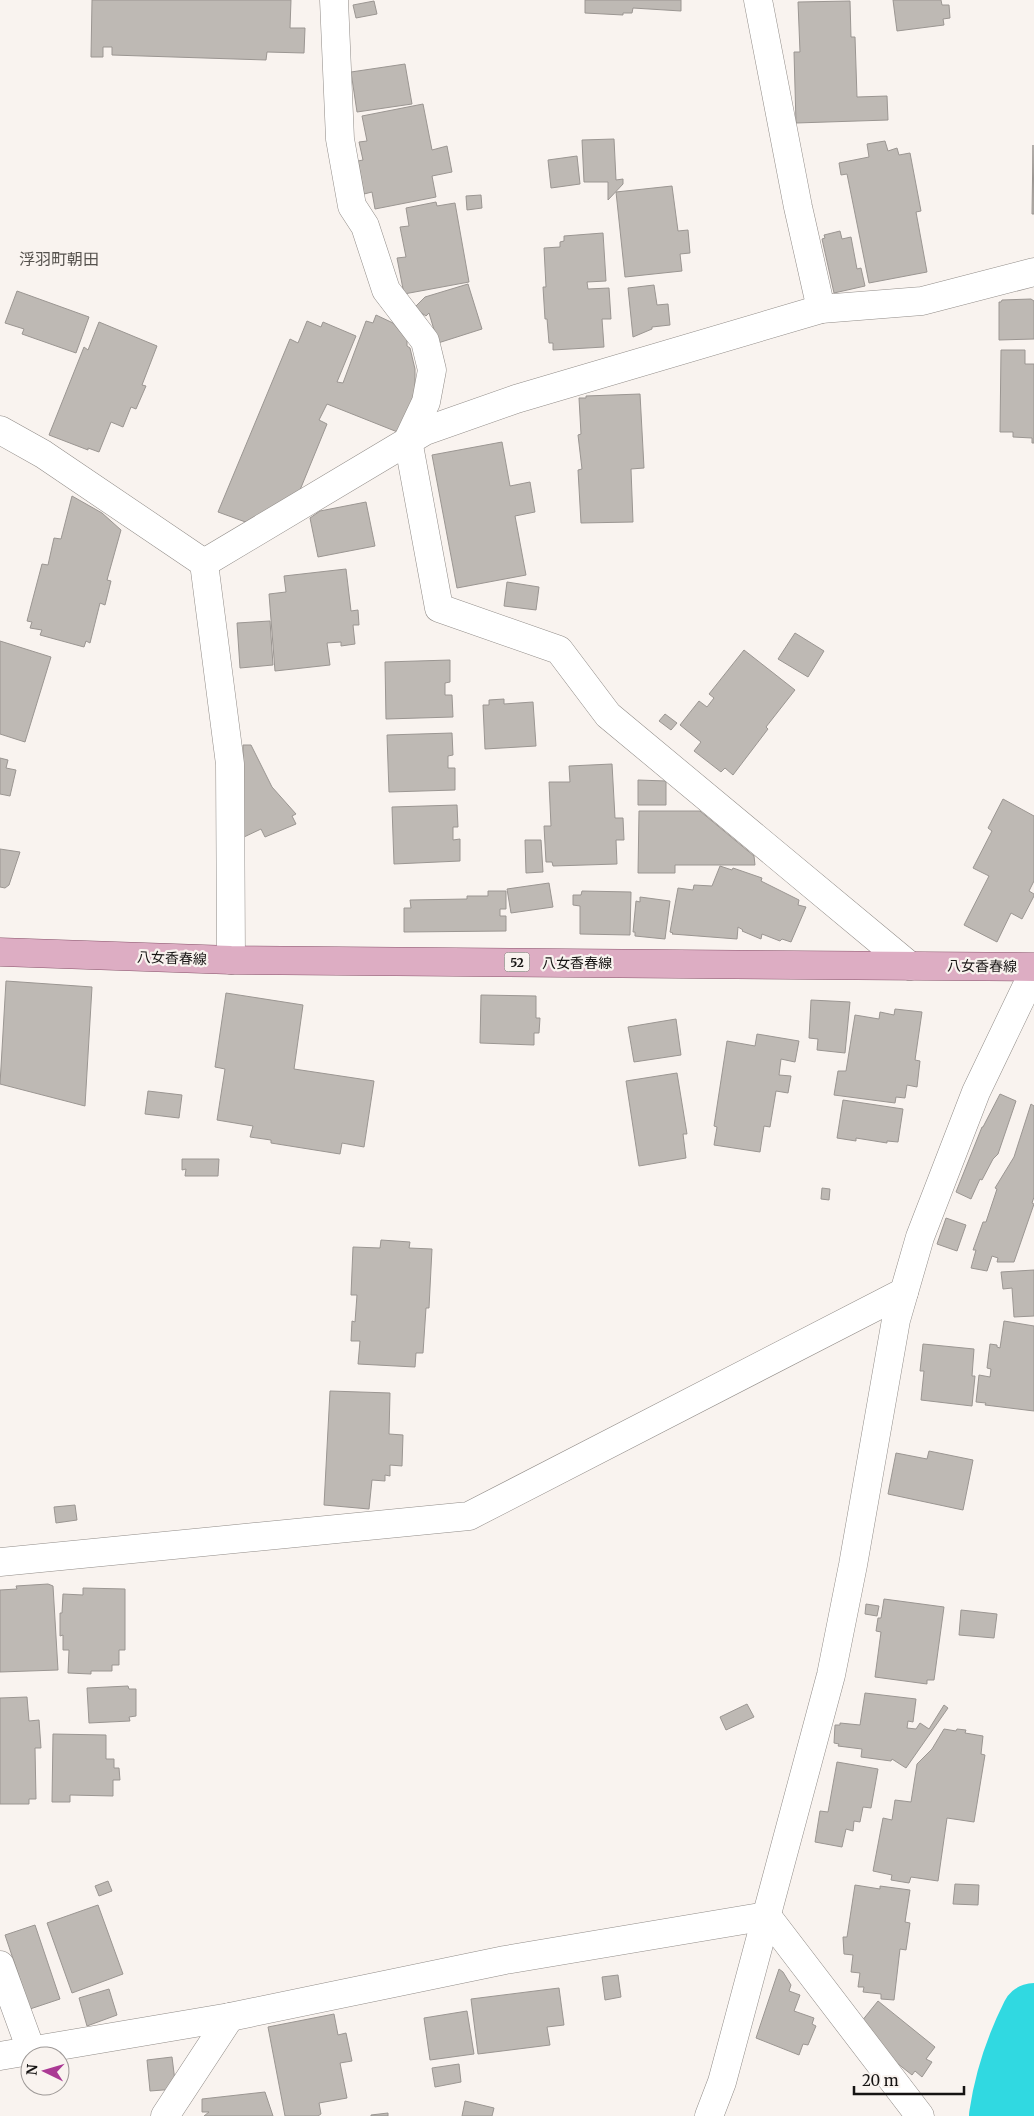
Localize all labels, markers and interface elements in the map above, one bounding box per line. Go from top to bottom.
district label: 浮羽町朝田 [19,249,99,269]
street label: 八女香春線 [137,948,207,968]
road number: 52 [504,952,530,972]
street label: 八女香春線 [542,954,612,972]
street label: 八女香春線 [947,956,1017,976]
north arrow [20,2046,70,2096]
text: N [23,2064,41,2076]
scale bar [854,2064,964,2096]
text: 20 m [862,2071,899,2090]

